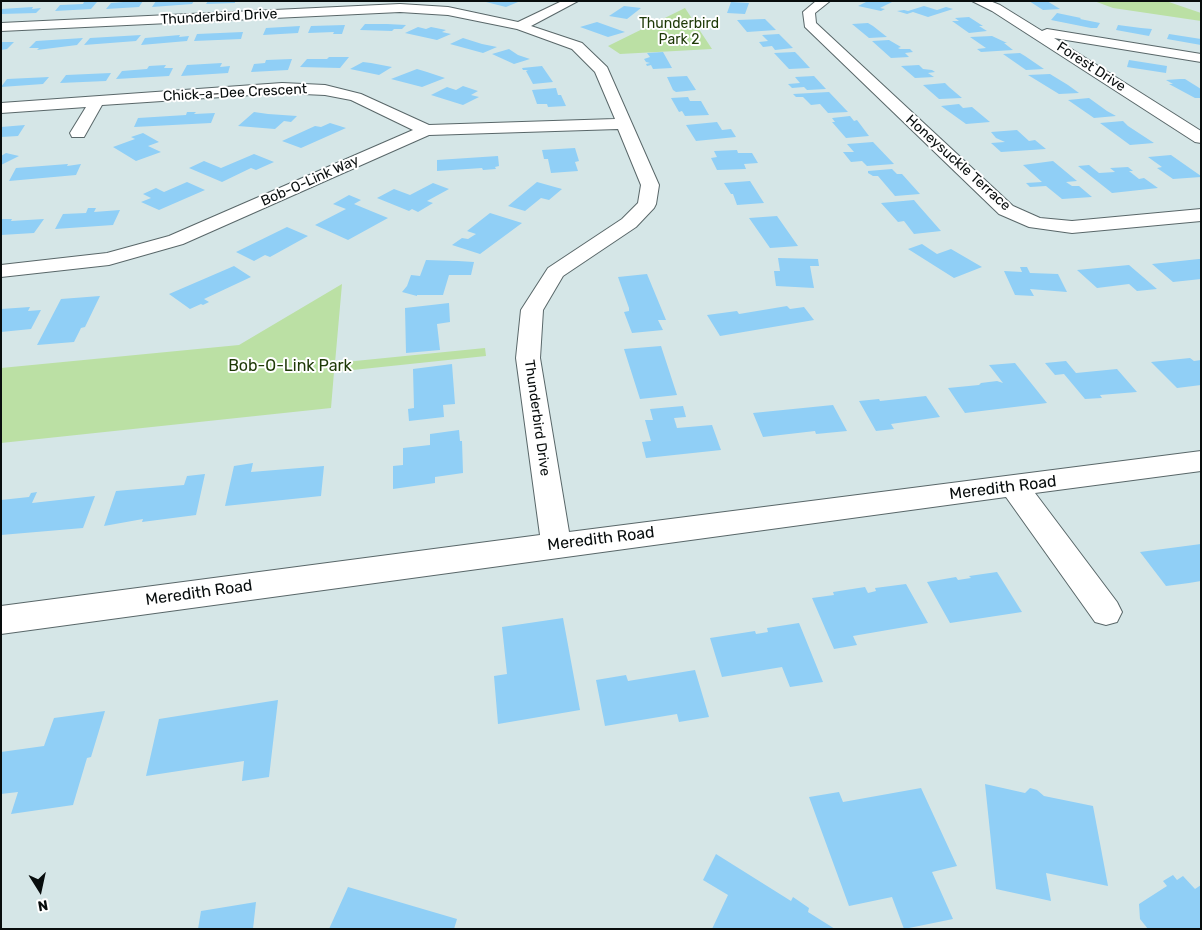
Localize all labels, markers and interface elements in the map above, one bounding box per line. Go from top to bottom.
street label: Thunderbird Drive [160,6,278,28]
park label: Thunderbird Park 2 [639,16,719,48]
street label: Forest Drive [1053,38,1129,96]
street label: Chick-a-Dee Crescent [163,81,307,105]
street label: Honeysuckle Terrace [902,112,1014,214]
street label: Bob-O-Link Way [259,152,361,210]
park label: Bob-O-Link Park [228,356,352,376]
street label: Thunderbird Drive [521,359,553,477]
street label: Meredith Road [948,472,1058,504]
street label: Meredith Road [546,523,656,555]
street label: Meredith Road [144,576,254,610]
north arrow [15,865,65,915]
text: N [36,896,49,915]

